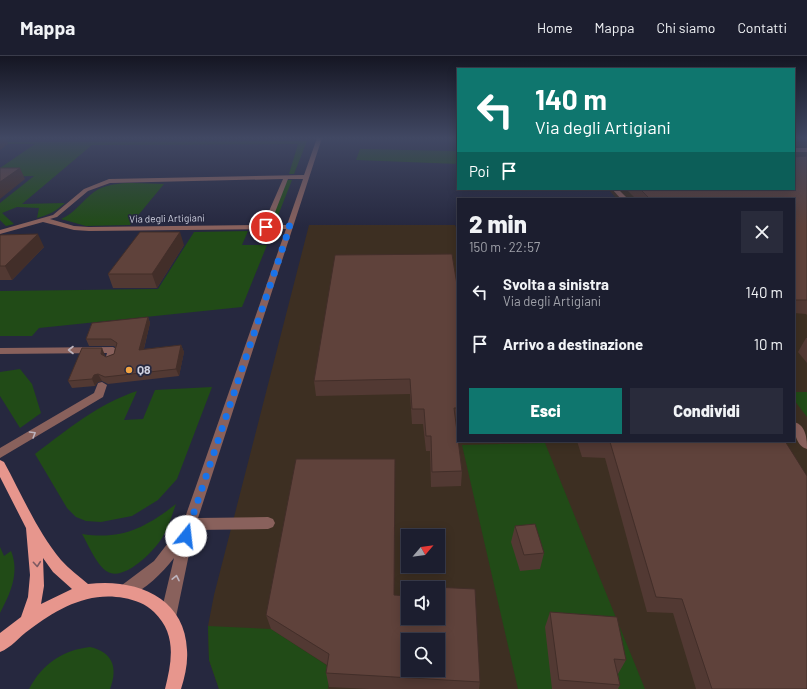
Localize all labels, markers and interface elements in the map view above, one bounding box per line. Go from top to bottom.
text: Mappa [20,16,75,39]
text: Home [537,19,573,36]
text: Mappa [595,19,634,36]
text: Chi siamo [656,19,715,36]
text: Contatti [737,19,787,36]
text: 140 m [535,82,607,116]
icon: left [469,84,521,136]
text: Via degli Artigiani [535,116,671,138]
icon: arrive [498,160,520,182]
text: Poi [469,162,490,180]
text: 2 min [469,209,527,238]
pin [249,210,283,244]
street label: Via degli Artigiani [129,211,205,225]
button: close [741,211,783,253]
icon: arrive [255,216,277,238]
text: 150 m · 22:57 [469,239,540,255]
text: Svolta a sinistra [503,275,609,293]
icon: left [469,281,491,303]
text: 140 m [746,283,783,301]
text: Via degli Artigiani [503,293,601,309]
icon: arrive [469,333,491,355]
text: Arrivo a destinazione [503,335,643,353]
text: 10 m [754,335,783,353]
one-way arrow [68,346,74,354]
place label: Q8 [137,362,151,376]
marker: Q8 [124,365,134,375]
button: Esci [469,388,622,434]
button: Condividi [630,388,783,434]
one-way arrow [29,432,36,439]
position arrow [165,515,207,557]
north arrow [401,529,445,573]
map controls [401,529,445,677]
one-way arrow [33,561,42,567]
one-way arrow [171,575,179,582]
button: sound [401,581,445,625]
button: search [401,633,445,677]

